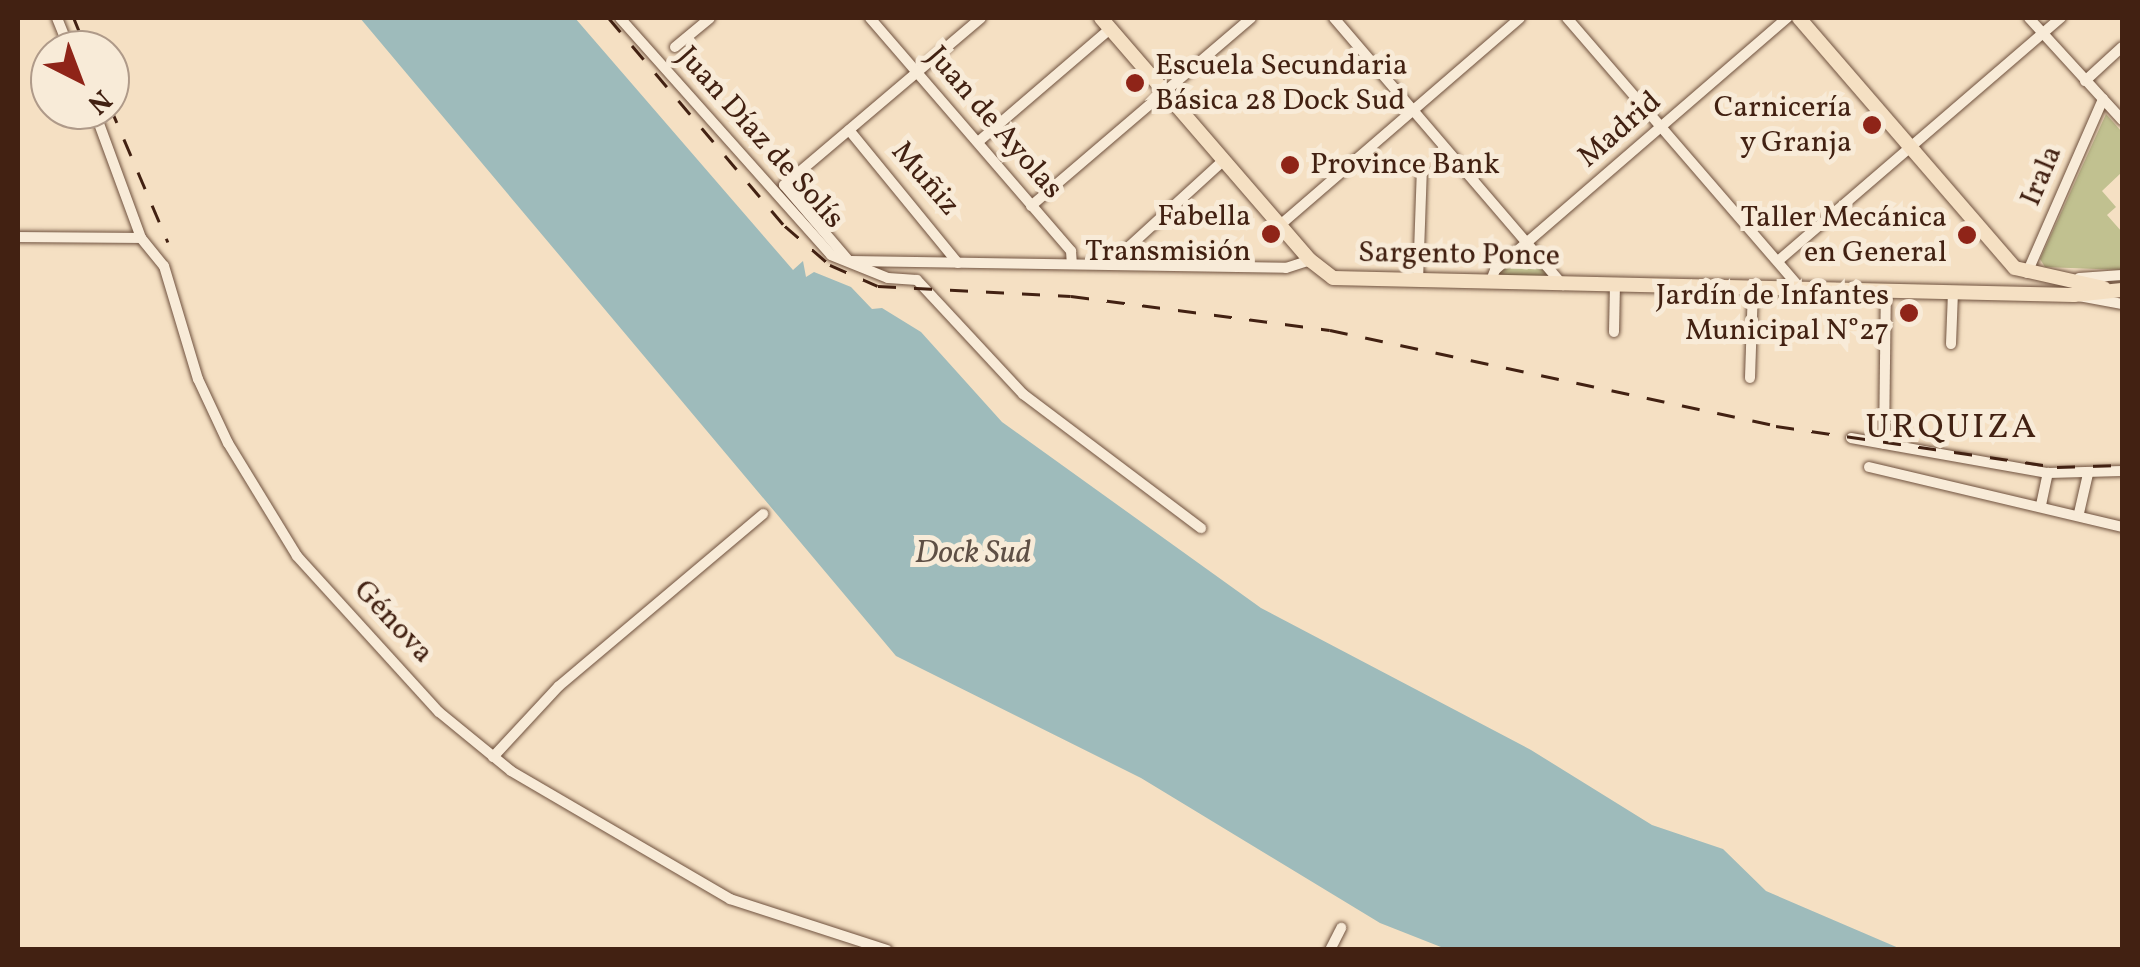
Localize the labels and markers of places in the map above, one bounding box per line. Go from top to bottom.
place label: Escuela Secundaria Básica 28 Dock Sud [1155,48,1408,118]
marker: Escuela Secundaria Básica 28 Dock Sud [1124,72,1146,94]
place label: Carnicería y Granja [1714,90,1852,160]
marker: Carnicería y Granja [1861,114,1883,136]
place label: Province Bank [1310,147,1500,183]
marker: Province Bank [1279,154,1301,176]
place label: Fabella Transmisión [1085,199,1251,270]
place label: Taller Mecánica en General [1740,200,1947,270]
marker: Fabella Transmisión [1260,223,1282,245]
marker: Taller Mecánica en General [1956,224,1978,246]
place label: Jardín de Infantes Municipal N°27 [1656,278,1889,348]
marker: Jardín de Infantes Municipal N°27 [1898,302,1920,324]

